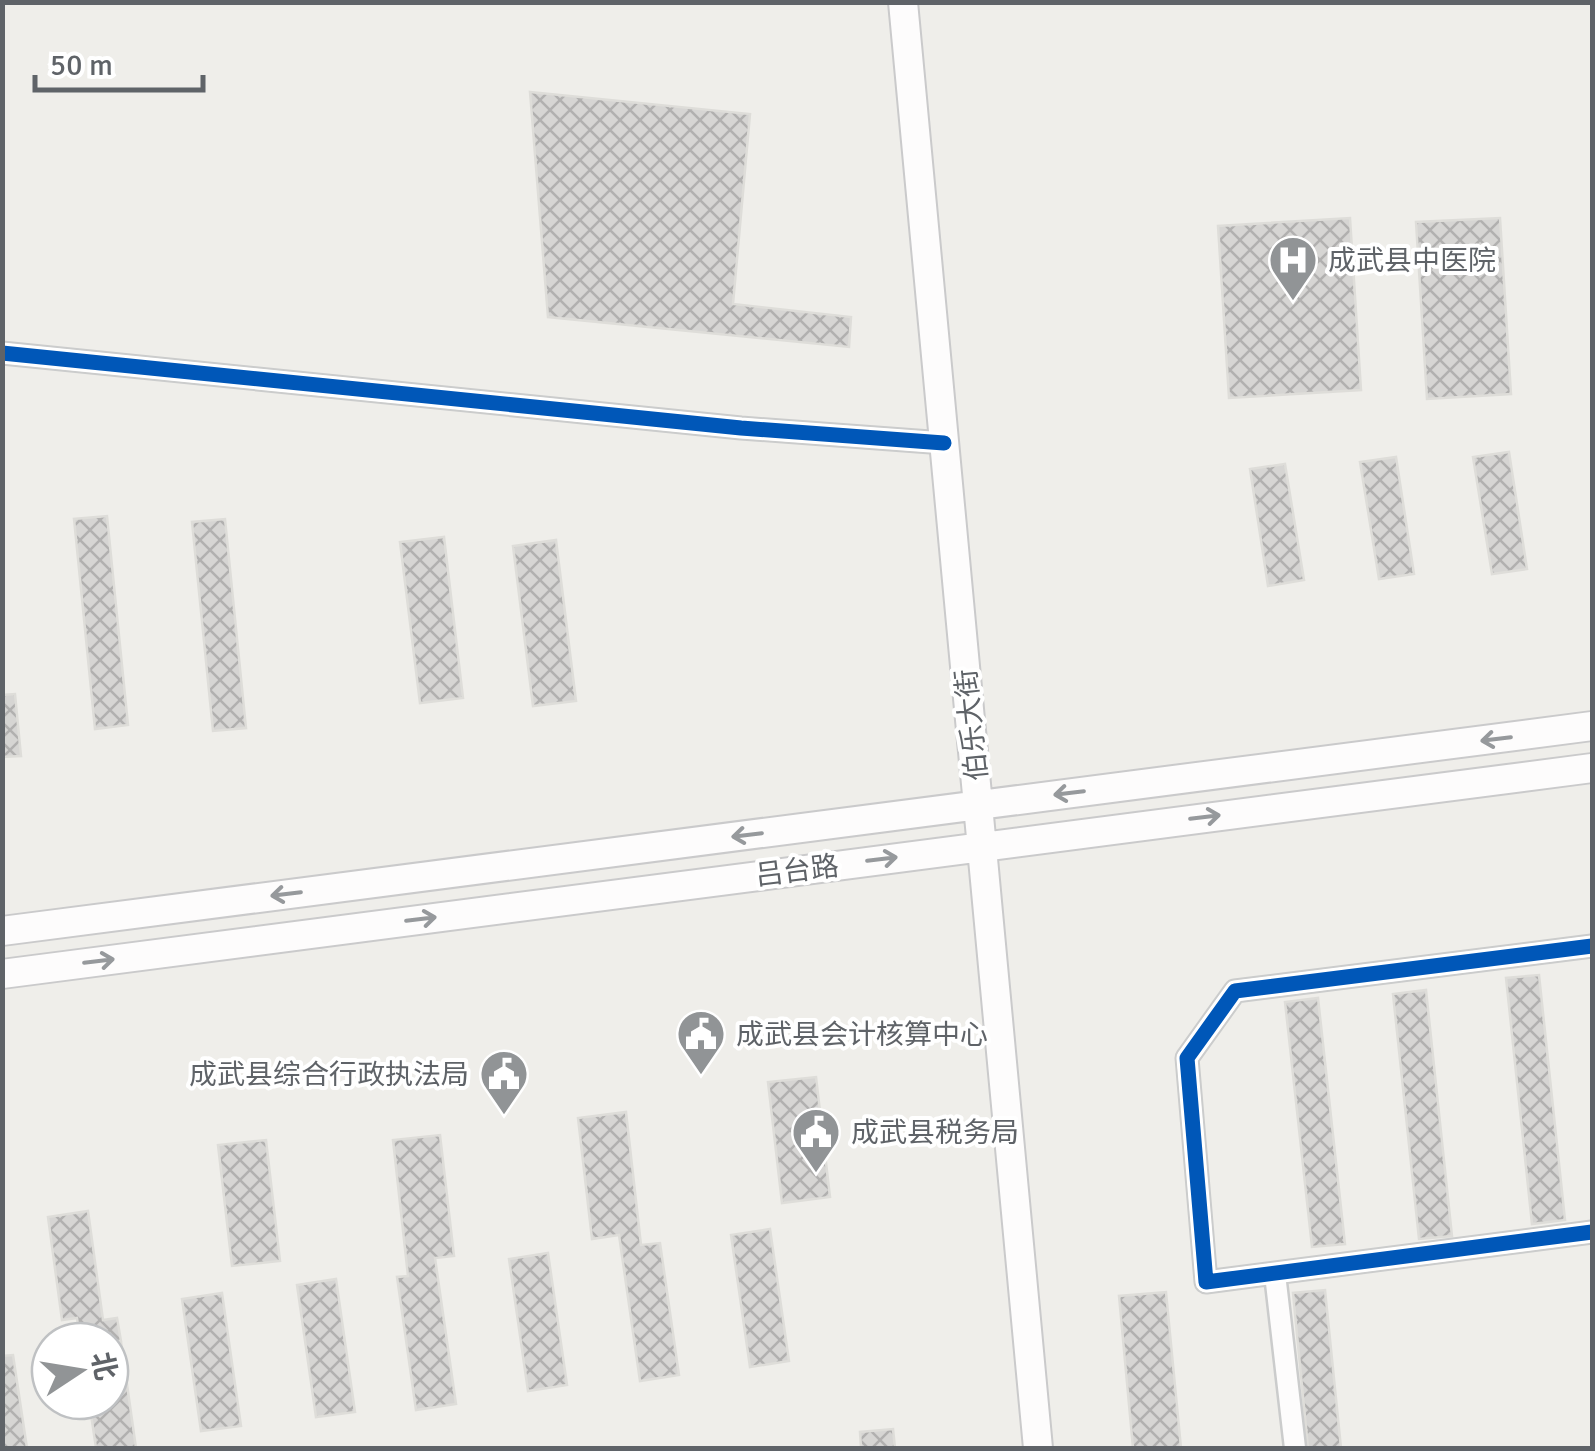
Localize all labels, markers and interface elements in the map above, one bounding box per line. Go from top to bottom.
scale bar [35,30,202,92]
text: 50 m [50,47,113,84]
hospital icon: 成武县中医院 [1267,234,1319,302]
place label: 成武县中医院 [1328,244,1496,278]
street label: 伯乐大街 [949,667,995,782]
one-way arrow [1480,730,1512,748]
one-way arrow [1054,785,1086,803]
one-way arrow [1188,807,1220,826]
one-way arrow [731,826,764,845]
street label: 吕台路 [753,849,841,893]
one-way arrow [866,849,898,867]
one-way arrow [270,886,302,904]
one-way arrow [405,909,437,928]
one-way arrow [83,951,115,970]
public building icon: 成武县会计核算中心 [675,1008,727,1076]
place label: 成武县会计核算中心 [736,1018,988,1052]
public building icon: 成武县综合行政执法局 [478,1048,530,1116]
place label: 成武县综合行政执法局 [189,1058,469,1092]
public building icon: 成武县税务局 [790,1106,842,1174]
place label: 成武县税务局 [851,1116,1019,1150]
north arrow [30,1321,130,1421]
text: 北 [84,1349,123,1383]

